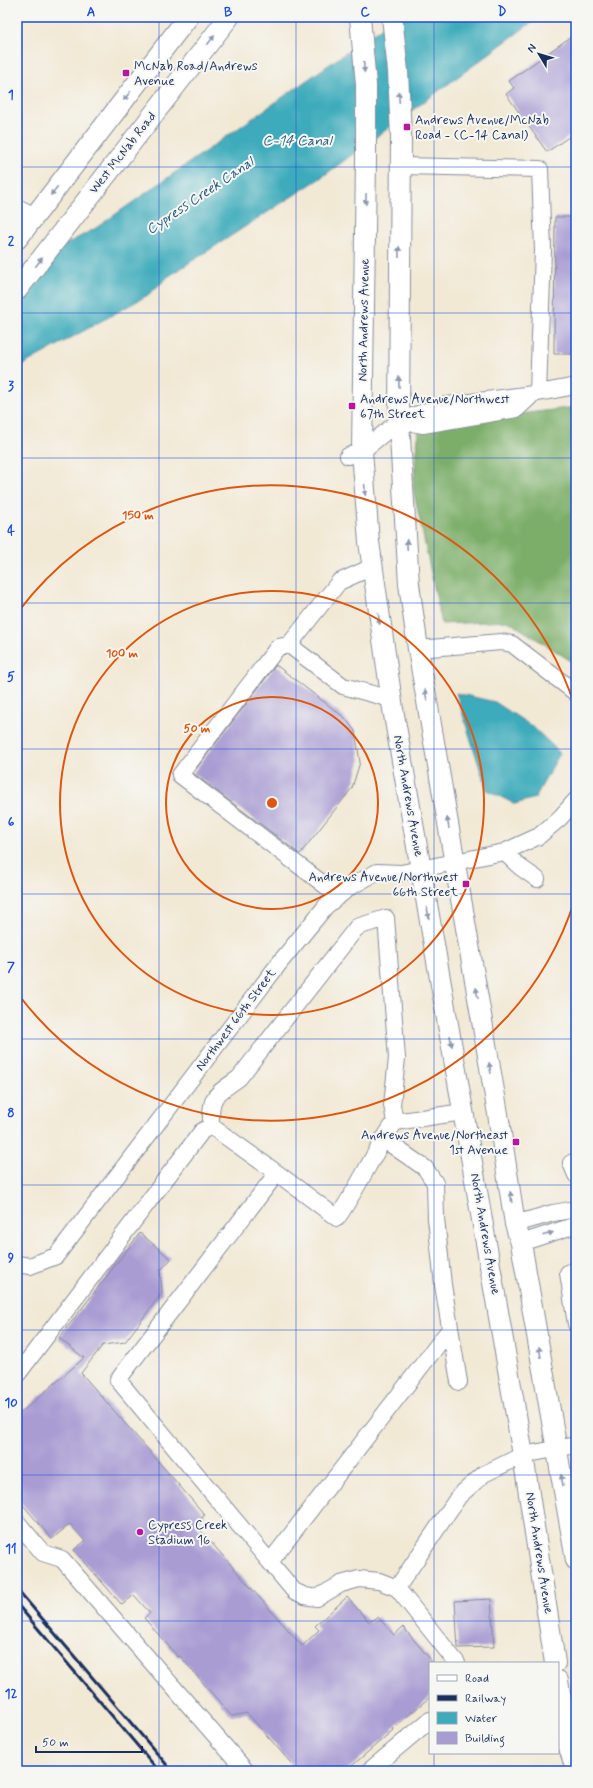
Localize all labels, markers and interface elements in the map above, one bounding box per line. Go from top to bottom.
text: A [87,4,95,21]
text: B [224,4,233,21]
text: C [360,4,370,21]
text: D [498,4,507,21]
north arrow [519,34,559,74]
one-way arrow [207,35,215,46]
text: N [524,41,540,56]
place label: McNab Road/Andrews Avenue [134,58,258,90]
one-way arrow [361,61,368,73]
marker: McNab Road/Andrews Avenue [121,68,131,78]
text: 1 [8,87,14,104]
one-way arrow [396,90,402,103]
one-way arrow [123,91,131,102]
street label: West McNab Road [86,108,160,198]
place label: Andrews Avenue/McNab Road - (C-14 Canal) [415,112,549,144]
marker: Andrews Avenue/McNab Road - (C-14 Canal) [402,122,412,132]
water label: C-14 Canal [262,132,334,150]
water label: Cypress Creek Canal [143,152,259,239]
one-way arrow [50,186,58,196]
one-way arrow [363,193,369,206]
text: 2 [8,233,15,250]
one-way arrow [396,245,402,258]
one-way arrow [35,256,43,267]
street label: North Andrews Avenue [354,258,374,382]
one-way arrow [396,375,402,388]
text: 3 [8,378,14,395]
place label: Andrews Avenue/Northwest 67th Street [360,391,510,423]
marker: Andrews Avenue/Northwest 67th Street [347,401,357,411]
one-way arrow [361,484,368,496]
text: 150 m [122,508,154,524]
text: 4 [7,523,15,540]
one-way arrow [403,539,410,551]
one-way arrow [376,613,382,625]
text: 100 m [106,646,139,662]
text: 5 [7,669,15,686]
one-way arrow [423,689,429,701]
text: 50 m [184,721,211,737]
street label: North Andrews Avenue [389,734,427,858]
centre of rings [265,796,279,810]
text: 6 [8,814,15,831]
one-way arrow [445,817,451,829]
place label: Andrews Avenue/Northwest 66th Street [308,869,458,901]
marker: Andrews Avenue/Northwest 66th Street [461,879,471,889]
one-way arrow [426,907,432,919]
text: 7 [7,959,15,976]
street label: Northwest 66th Street [192,965,280,1074]
one-way arrow [474,986,480,999]
one-way arrow [448,1035,454,1047]
one-way arrow [487,1062,493,1074]
text: 8 [7,1105,15,1122]
place label: Andrews Avenue/Northeast 1st Avenue [361,1127,508,1159]
marker: Andrews Avenue/Northeast 1st Avenue [511,1137,521,1147]
street label: North Andrews Avenue [466,1172,504,1296]
one-way arrow [508,1190,514,1203]
one-way arrow [543,1231,555,1237]
text: 9 [8,1250,15,1267]
one-way arrow [536,1346,542,1358]
text: 10 [4,1395,18,1412]
one-way arrow [559,1474,565,1486]
street label: North Andrews Avenue [521,1491,557,1615]
place label: Cypress Creek Stadium 16 [148,1517,228,1549]
marker: Cypress Creek Stadium 16 [135,1527,145,1537]
text: 11 [5,1541,17,1558]
legend [429,1662,559,1754]
text: Road [465,1671,489,1687]
text: 12 [5,1686,17,1703]
text: Railway [465,1691,507,1707]
text: Water [465,1711,497,1727]
scale bar [36,1728,142,1754]
text: Building [465,1731,505,1748]
text: 50 m [42,1735,69,1751]

